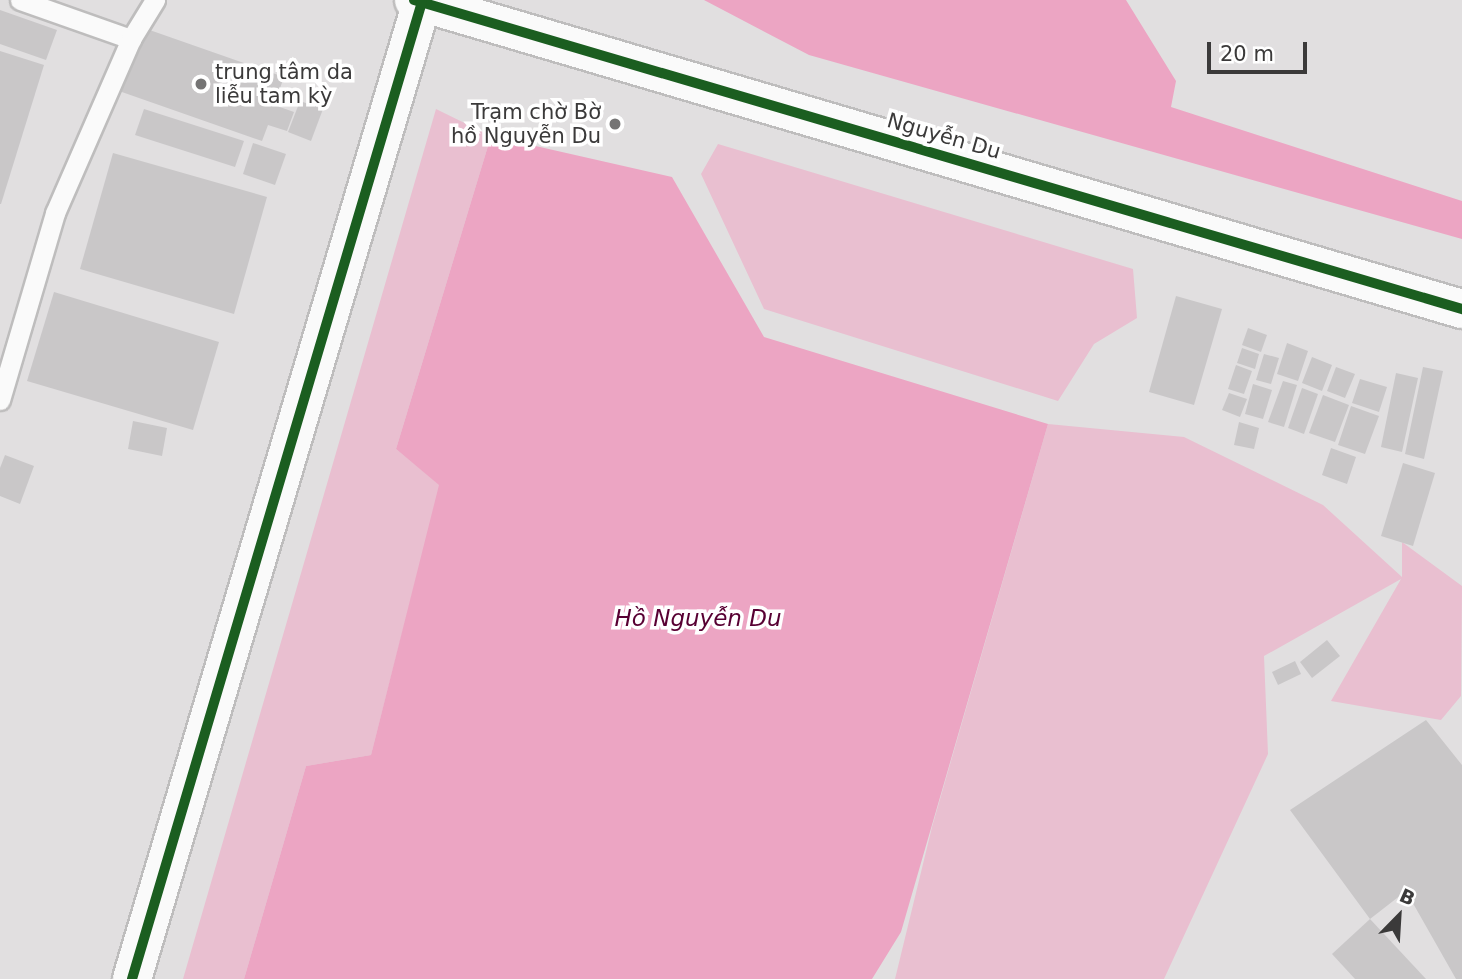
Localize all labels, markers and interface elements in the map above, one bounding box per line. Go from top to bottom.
scale bar [1210,28,1310,72]
text: 20 m [1220,42,1274,66]
place label: trung tâm da liễu tam kỳ [215,59,353,109]
marker: trung tâm da liễu tam kỳ [193,76,209,92]
place label: Trạm chờ Bờ hồ Nguyễn Du [451,99,601,149]
street label: Nguyễn Du [884,108,1004,164]
marker: Trạm chờ Bờ hồ Nguyễn Du [607,116,623,132]
water label: Hồ Nguyễn Du [615,604,781,632]
north arrow [1364,881,1434,951]
text: B [1396,884,1419,910]

